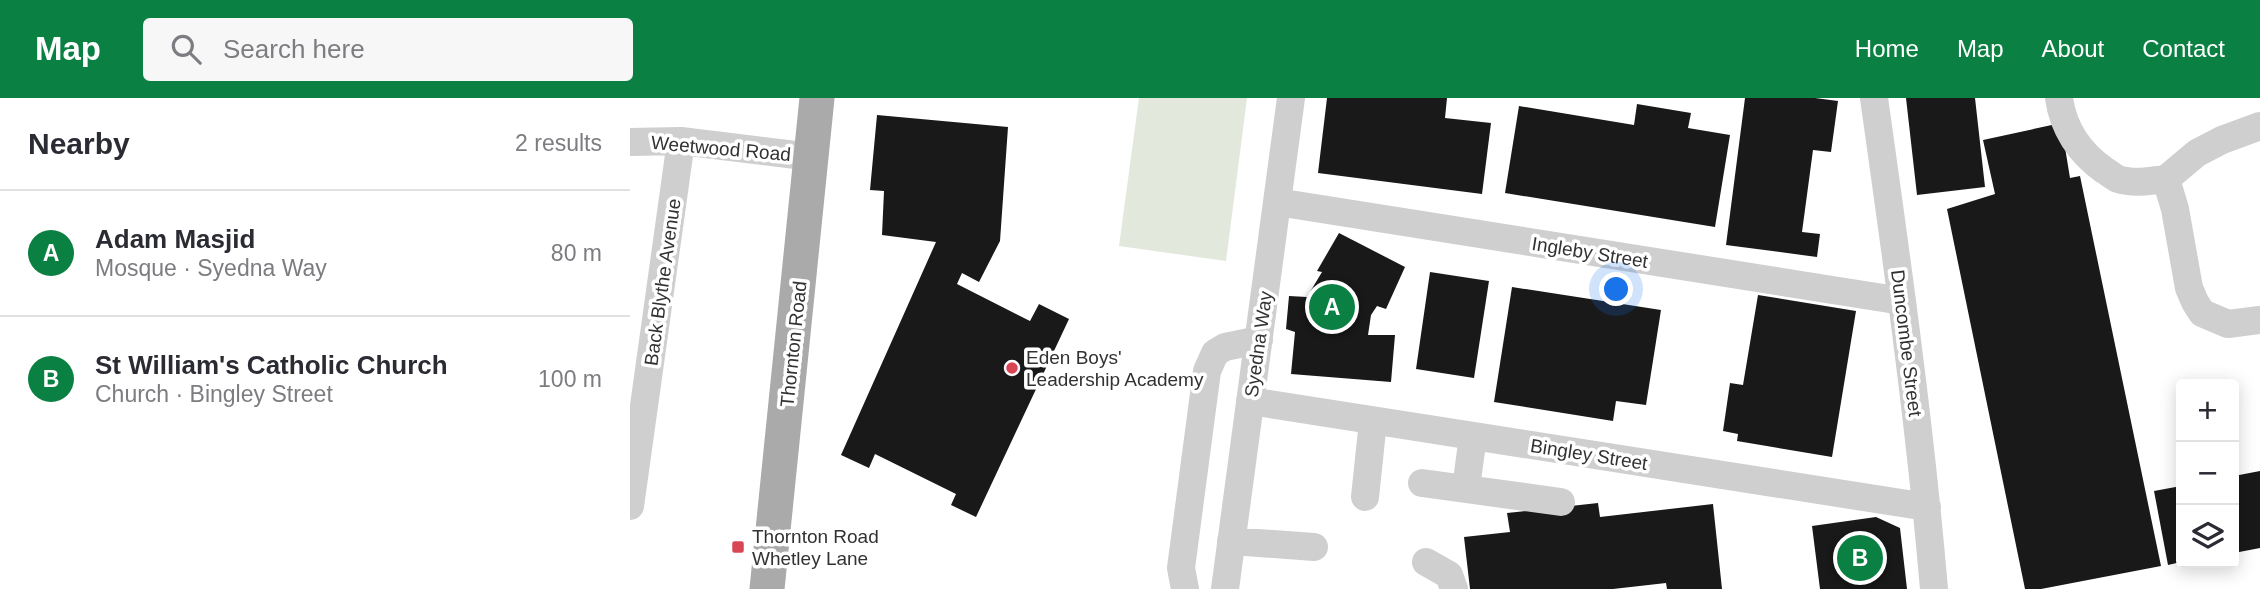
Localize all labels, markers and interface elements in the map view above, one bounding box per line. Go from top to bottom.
search box [143,18,633,81]
text: Map [35,30,101,67]
icon: search [167,30,205,68]
text: Search here [223,34,365,64]
text: Home [1855,35,1919,62]
text: Map [1957,35,2004,62]
text: About [2042,35,2104,62]
text: Contact [2142,35,2225,62]
text: Nearby [28,127,130,160]
text: 2 results [515,130,602,156]
street label: Weetwood Road [650,132,792,165]
street label: Back Blythe Avenue [640,197,685,367]
text: Adam Masjid [95,224,255,254]
street label: Ingleby Street [1530,233,1650,272]
text: A [43,240,59,266]
text: 80 m [551,240,602,266]
text: Mosque · Syedna Way [95,255,327,281]
street label: Duncombe Street [1887,268,1926,418]
your location [1599,272,1633,306]
street label: Thornton Road [776,280,811,408]
pin: A [1309,281,1355,333]
street label: Syedna Way [1241,289,1276,399]
place label: Eden Boys' Leadership Academy [1026,347,1204,390]
text: St William's Catholic Church [95,350,448,380]
marker: Eden Boys' Leadership Academy [1004,360,1020,376]
text: B [43,366,59,392]
text: 100 m [538,366,602,392]
map controls [2176,379,2239,568]
button: + [2176,379,2239,442]
text: Church · Bingley Street [95,381,333,407]
street label: Bingley Street [1529,435,1650,474]
button: − [2176,442,2239,505]
button: layers [2176,505,2239,568]
place label: Thornton Road Whetley Lane [752,526,879,569]
pin: B [1837,532,1883,584]
marker: Thornton Road Whetley Lane [730,539,746,555]

